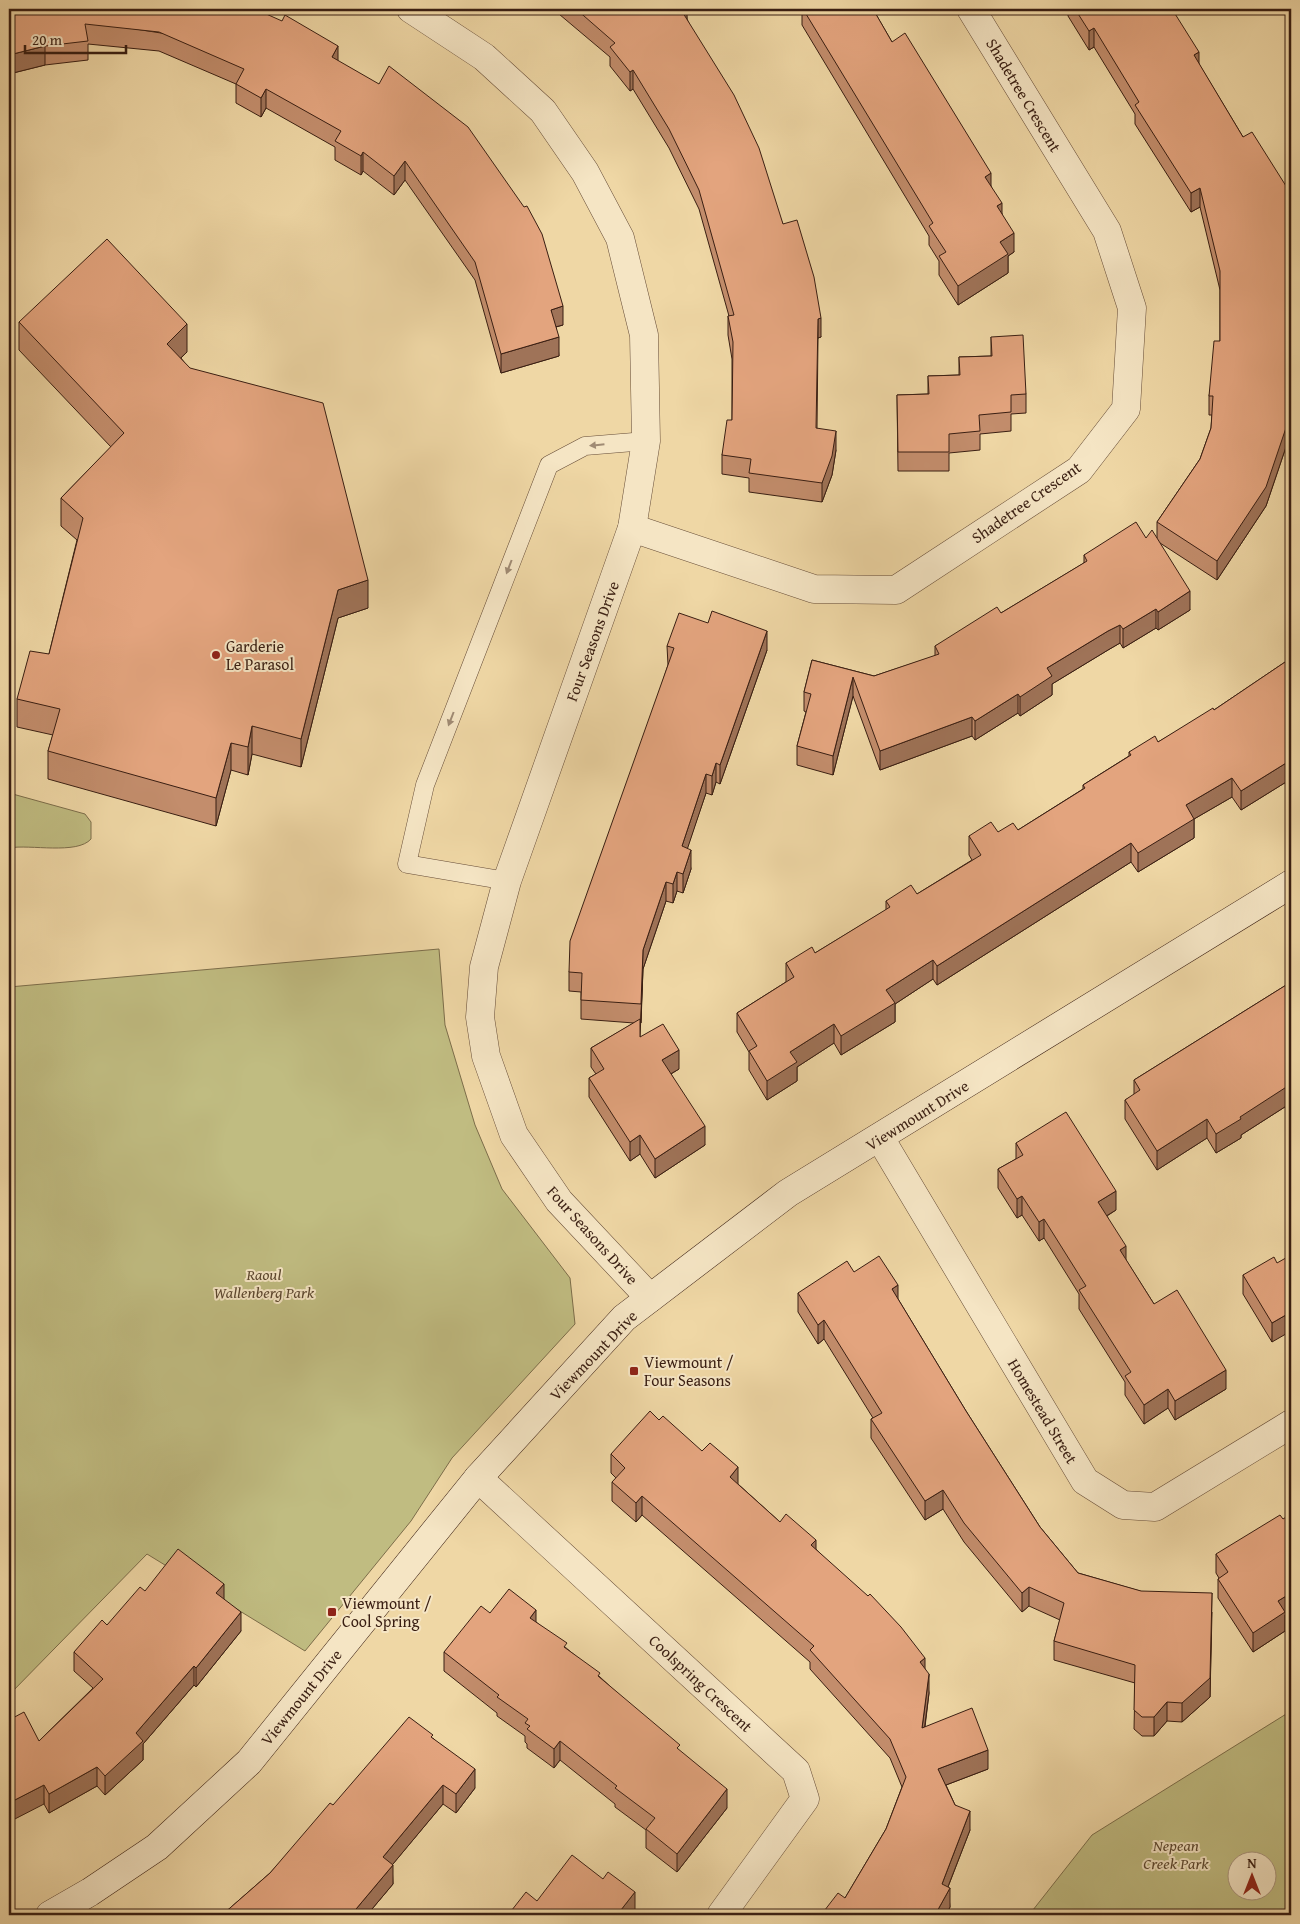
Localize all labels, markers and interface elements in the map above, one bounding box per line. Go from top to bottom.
scale bar [25,22,126,54]
text: 20 m [32,29,63,50]
street label: Shadetree Crescent [980,33,1068,157]
one-way arrow [589,441,605,449]
street label: Shadetree Crescent [966,455,1086,549]
one-way arrow [505,560,513,574]
street label: Four Seasons Drive [559,578,625,704]
place label: Garderie Le Parasol [226,634,295,676]
marker: Garderie Le Parasol [210,649,222,661]
one-way arrow [447,711,454,726]
street label: Viewmount Drive [861,1074,973,1156]
street label: Four Seasons Drive [542,1180,644,1290]
park label: Raoul Wallenberg Park [214,1262,315,1304]
street label: Viewmount Drive [543,1304,643,1406]
place label: Viewmount / Four Seasons [644,1350,734,1392]
street label: Homestead Street [1002,1354,1084,1468]
marker: Viewmount / Four Seasons [628,1365,640,1377]
place label: Viewmount / Cool Spring [342,1591,432,1633]
marker: Viewmount / Cool Spring [326,1606,338,1618]
street label: Coolspring Crescent [644,1628,759,1738]
street label: Viewmount Drive [255,1644,347,1750]
park label: Nepean Creek Park [1143,1833,1209,1875]
north arrow [1228,1852,1278,1902]
text: N [1247,1853,1257,1873]

